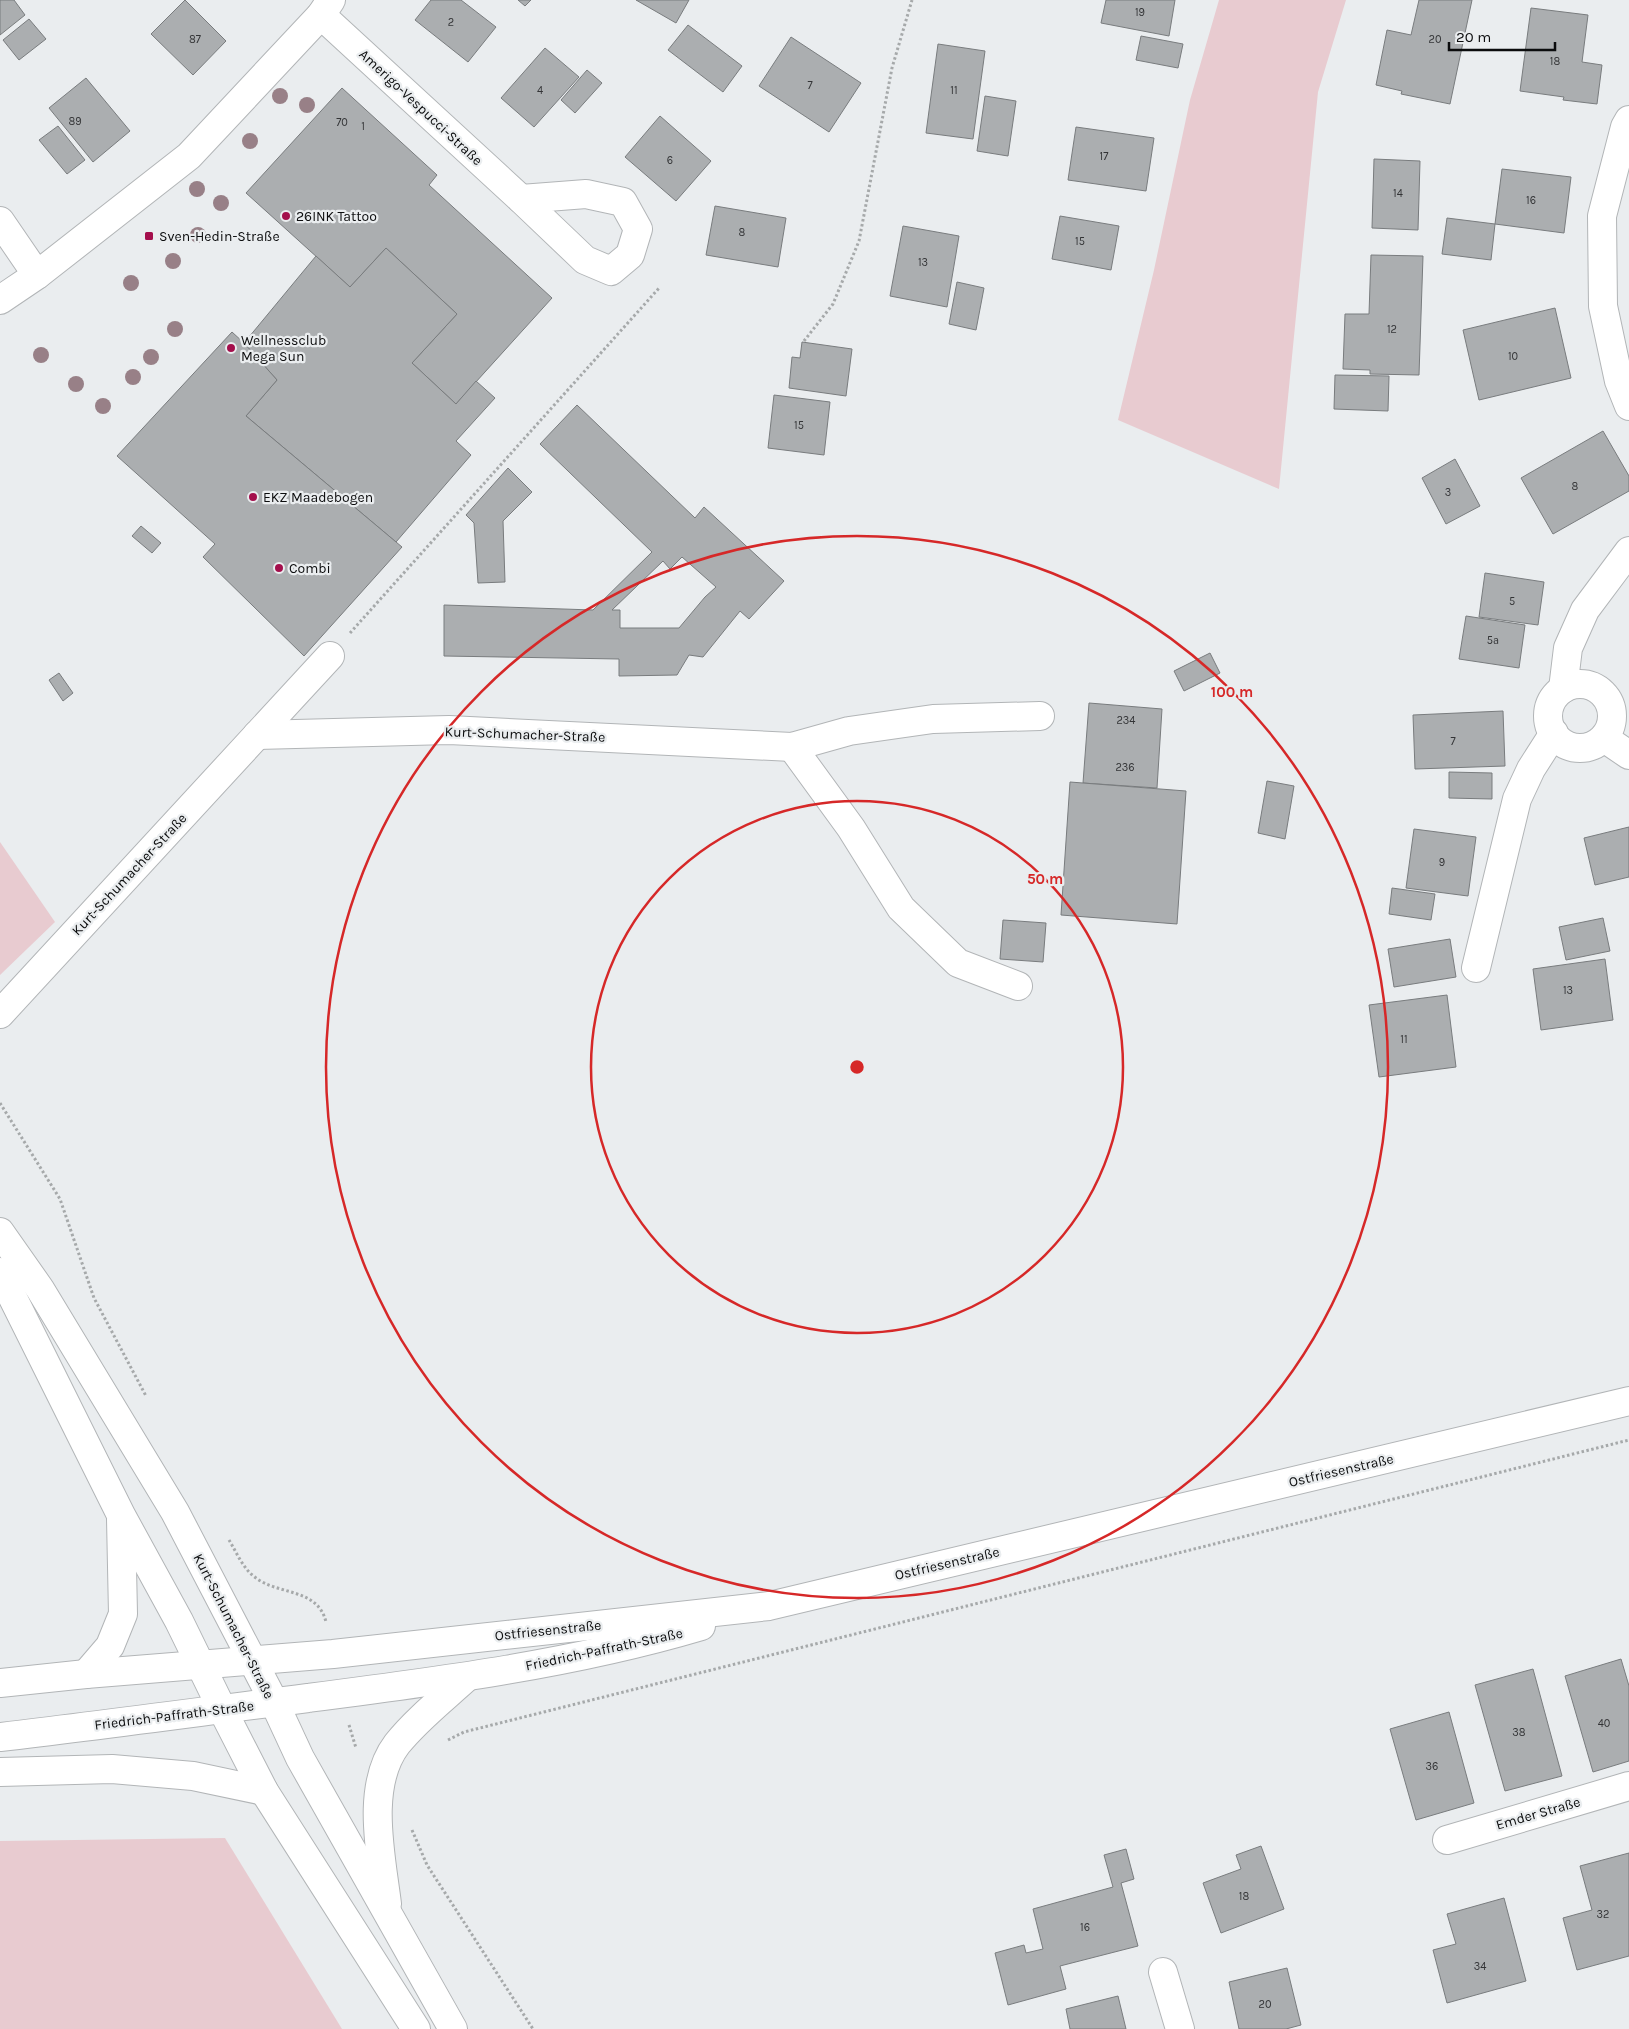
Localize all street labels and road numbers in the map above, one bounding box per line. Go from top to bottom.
street label: Amerigo-Vespucci-Straße [355,46,486,169]
street label: Kurt-Schumacher-Straße [444,723,606,746]
street label: Kurt-Schumacher-Straße [68,810,190,939]
street label: Ostfriesenstraße [1287,1450,1395,1491]
street label: Ostfriesenstraße [893,1543,1001,1584]
street label: Kurt-Schumacher-Straße [190,1551,278,1702]
street label: Ostfriesenstraße [494,1616,602,1645]
street label: Friedrich-Paffrath-Straße [524,1624,684,1674]
street label: Friedrich-Paffrath-Straße [93,1697,255,1734]
street label: Emder Straße [1494,1793,1582,1834]

